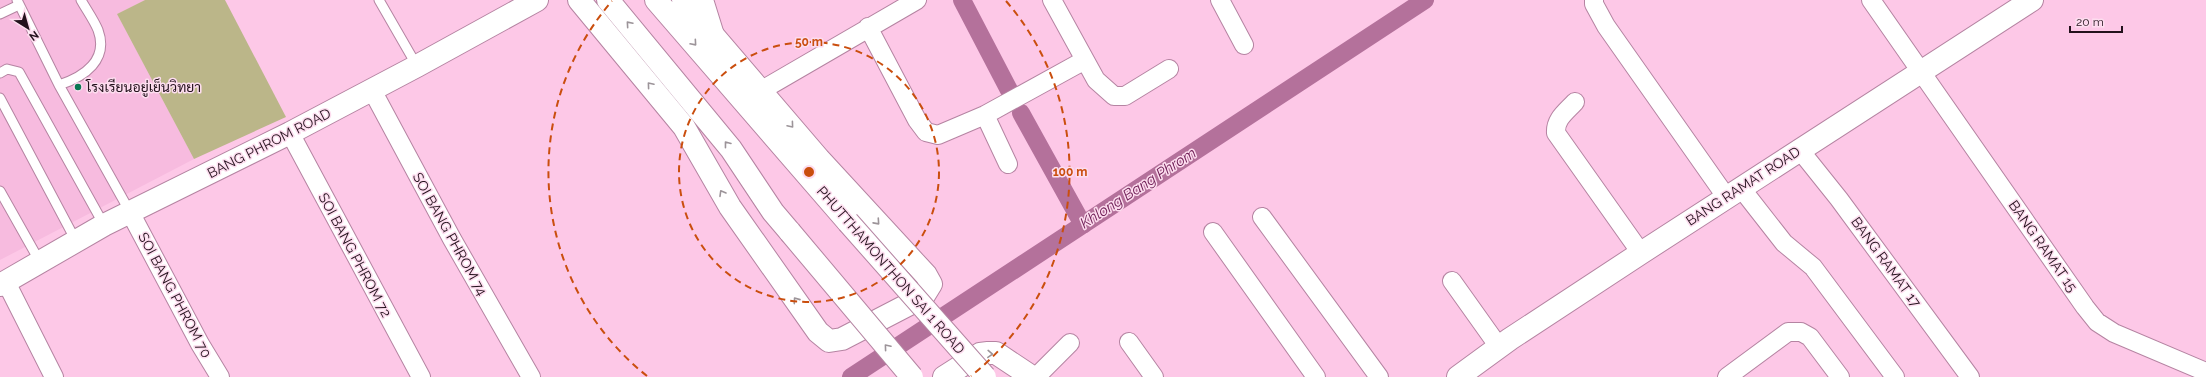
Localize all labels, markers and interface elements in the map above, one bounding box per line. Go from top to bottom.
north arrow [8,8,48,48]
scale bar [2070,8,2122,34]
text: 20 m [2076,15,2104,29]
one-way arrow [626,21,633,29]
text: N [26,28,41,43]
text: 50 m [795,35,823,49]
one-way arrow [689,38,696,46]
place label: โรงเรียนอยู่เย็นวิทยา [85,78,201,97]
marker: โรงเรียนอยู่เย็นวิทยา [73,82,83,92]
one-way arrow [648,83,655,90]
street label: BANG PHROM ROAD [205,105,333,181]
one-way arrow [787,120,794,128]
one-way arrow [725,141,732,148]
street label: BANG RAMAT ROAD [1683,143,1803,229]
water label: Khlong Bang Phrom [1077,144,1199,232]
centre of rings [802,165,816,179]
text: 100 m [1053,165,1087,179]
street label: SOI BANG PHROM 74 [410,170,491,299]
street label: PHUTTHAMONTHON SAI 1 ROAD [814,183,968,357]
street label: SOI BANG PHROM 72 [315,190,395,320]
one-way arrow [720,190,727,197]
street label: BANG RAMAT 15 [2006,197,2081,295]
street label: BANG RAMAT 17 [1848,214,1924,311]
one-way arrow [873,217,880,225]
street label: SOI BANG PHROM 70 [135,230,215,360]
one-way arrow [793,297,801,304]
one-way arrow [884,344,891,352]
one-way arrow [987,349,993,358]

